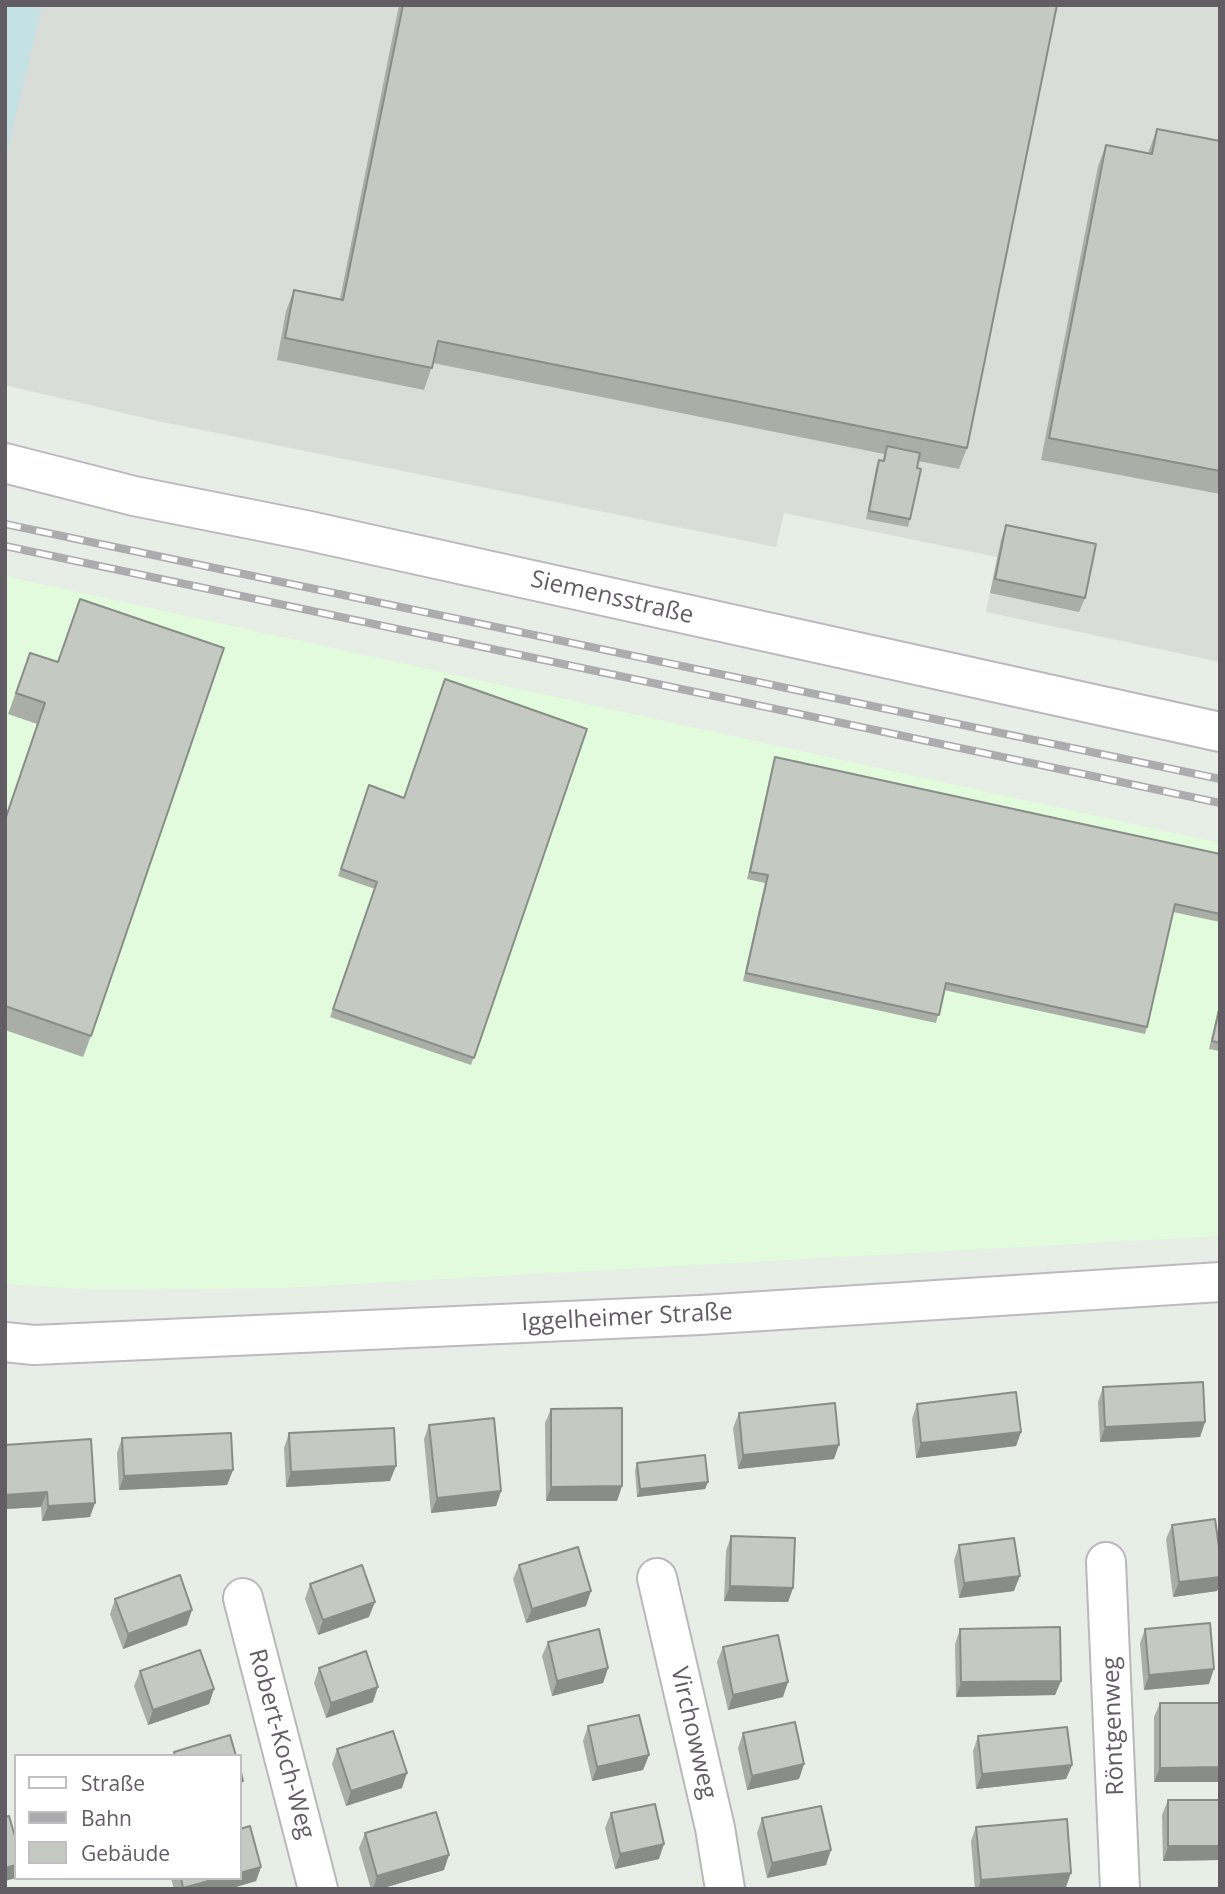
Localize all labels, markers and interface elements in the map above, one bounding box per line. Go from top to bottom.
street label: Siemensstraße [528,565,696,631]
street label: Iggelheimer Straße [521,1298,733,1338]
street label: Robert-Koch-Weg [242,1646,320,1842]
street label: Röntgenweg [1097,1656,1131,1796]
street label: Virchowweg [664,1664,722,1802]
legend [14,1754,242,1880]
text: Straße [81,1769,145,1797]
text: Bahn [81,1804,132,1832]
text: Gebäude [81,1839,170,1867]

